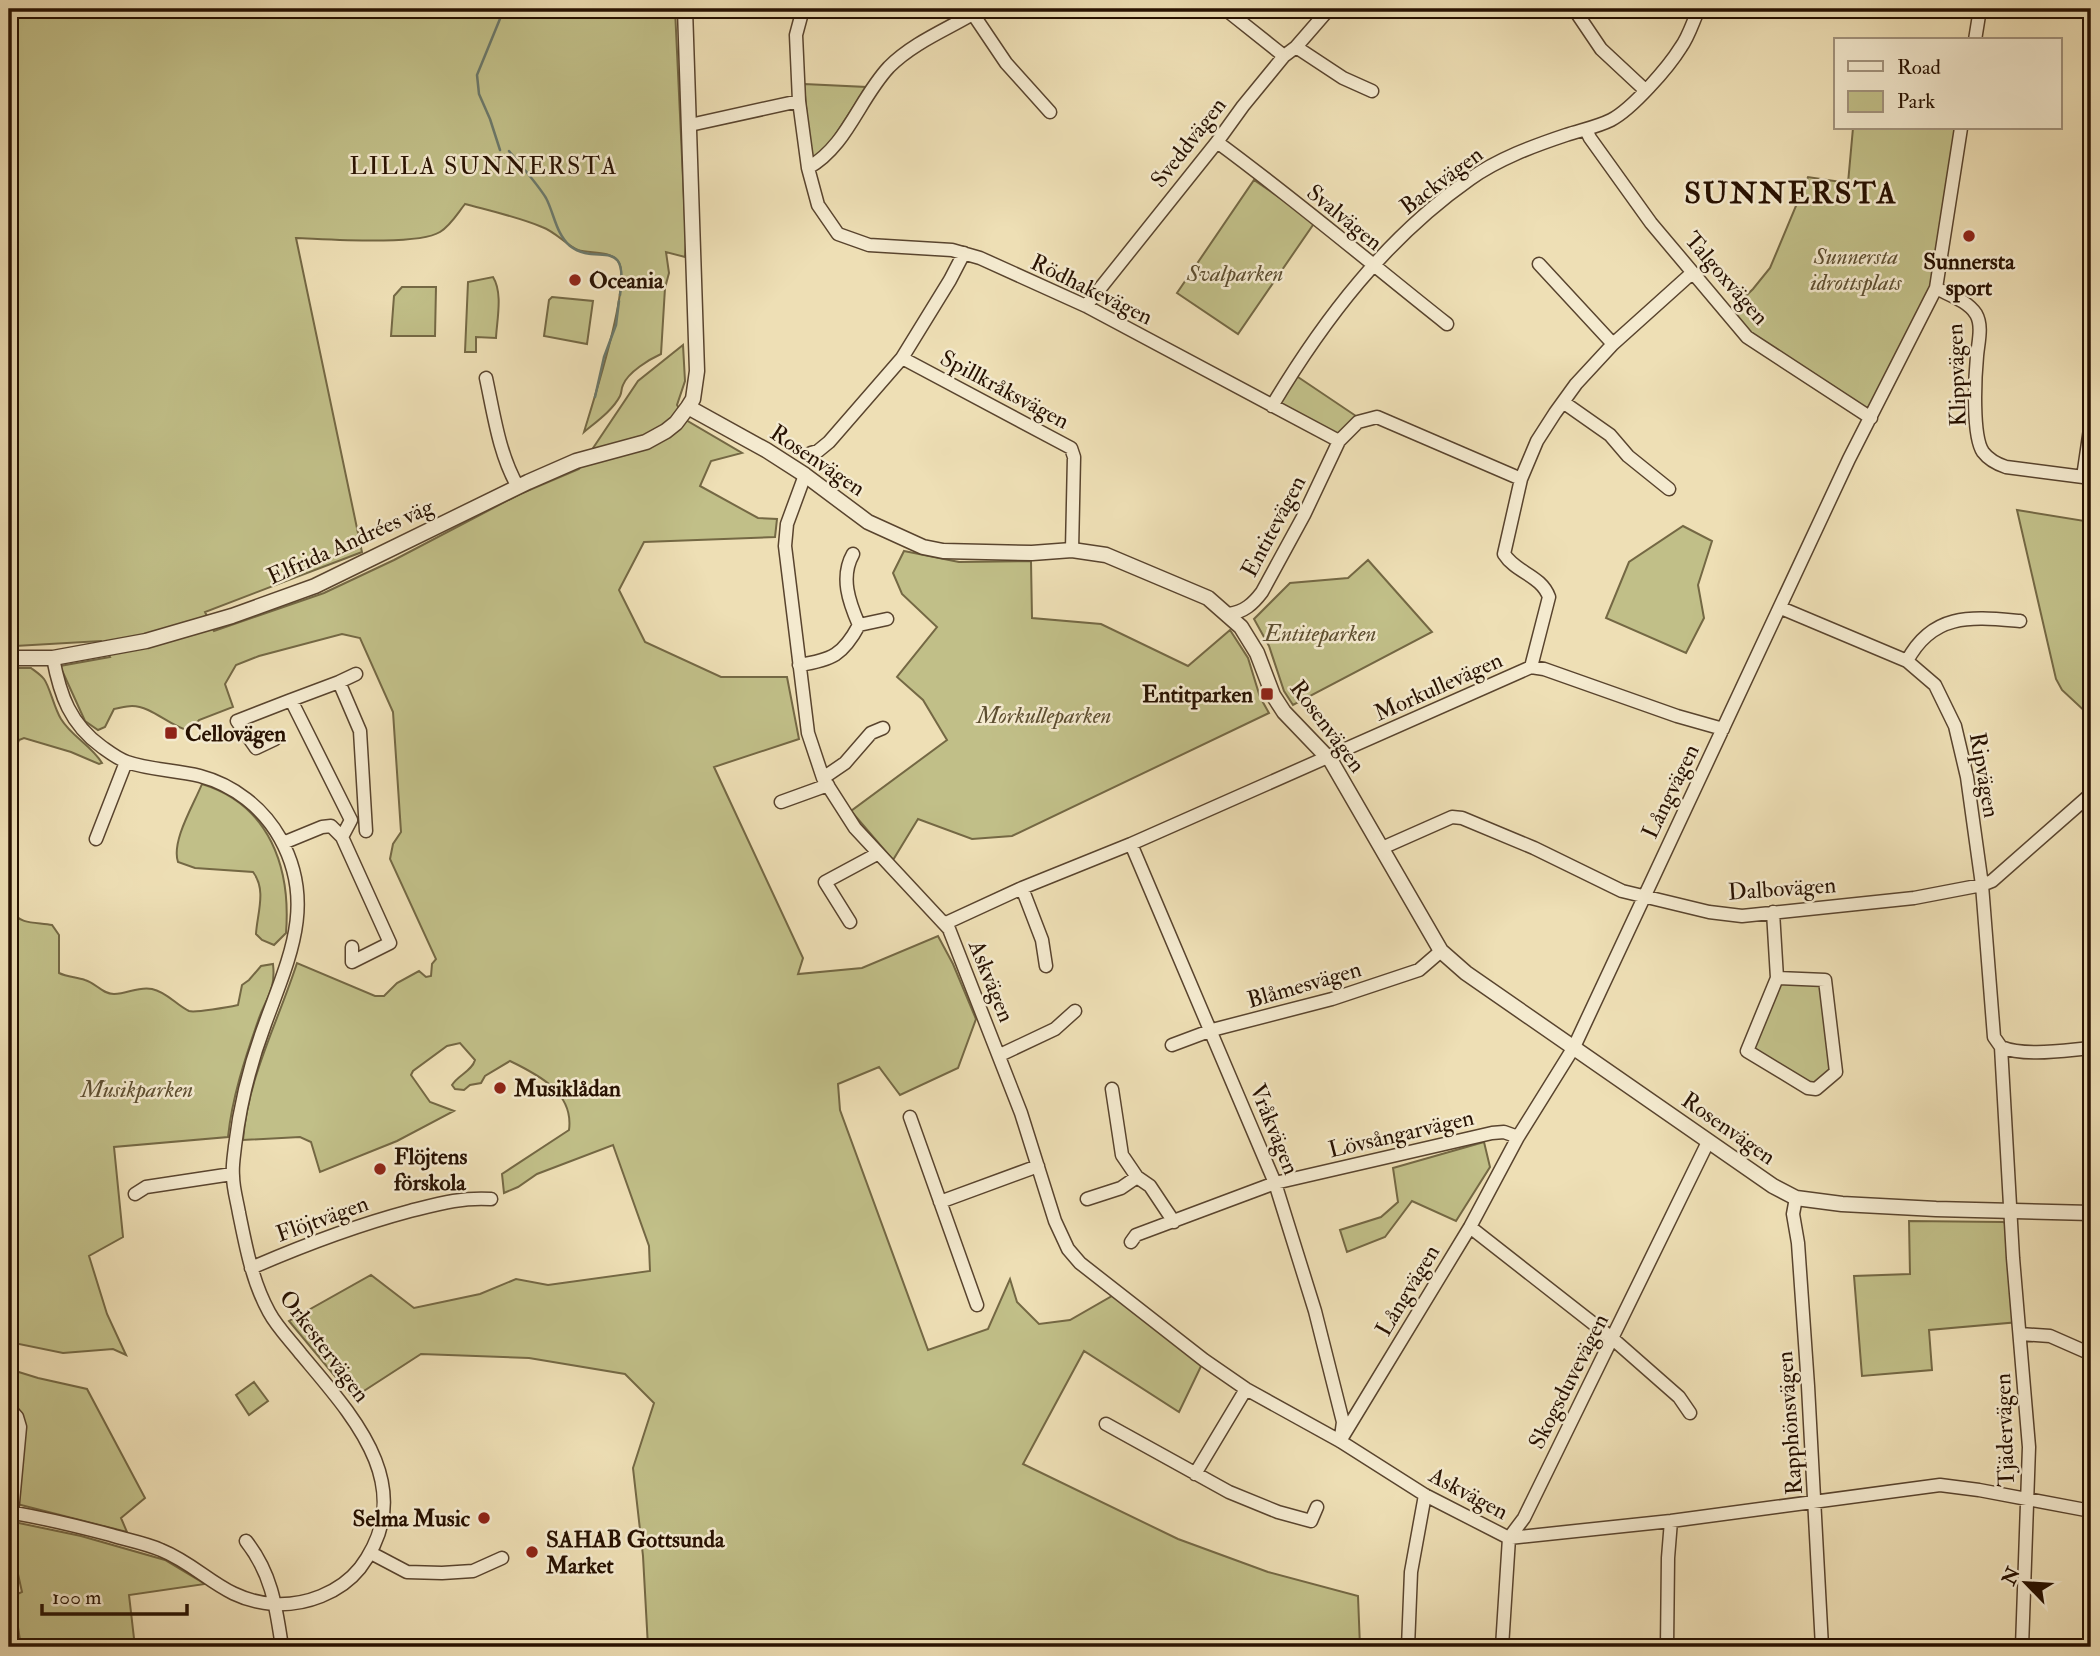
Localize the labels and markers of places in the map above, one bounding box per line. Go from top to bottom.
marker: Sunnersta sport [1961,228,1977,244]
place label: Sunnersta sport [1923,247,2016,303]
place label: Oceania [589,266,665,295]
marker: Oceania [567,272,583,288]
place label: Entitparken [1142,680,1253,710]
marker: Entitparken [1259,686,1275,702]
place label: Cellovägen [185,719,286,749]
marker: Cellovägen [163,725,179,741]
place label: Musiklådan [513,1074,621,1103]
marker: Musiklådan [492,1080,508,1096]
place label: Flöjtens förskola [394,1142,467,1197]
marker: Flöjtens förskola [372,1161,388,1177]
place label: Selma Music [353,1504,471,1533]
marker: Selma Music [476,1510,492,1526]
place label: SAHAB Gottsunda Market [545,1525,726,1580]
marker: SAHAB Gottsunda Market [524,1544,540,1560]

